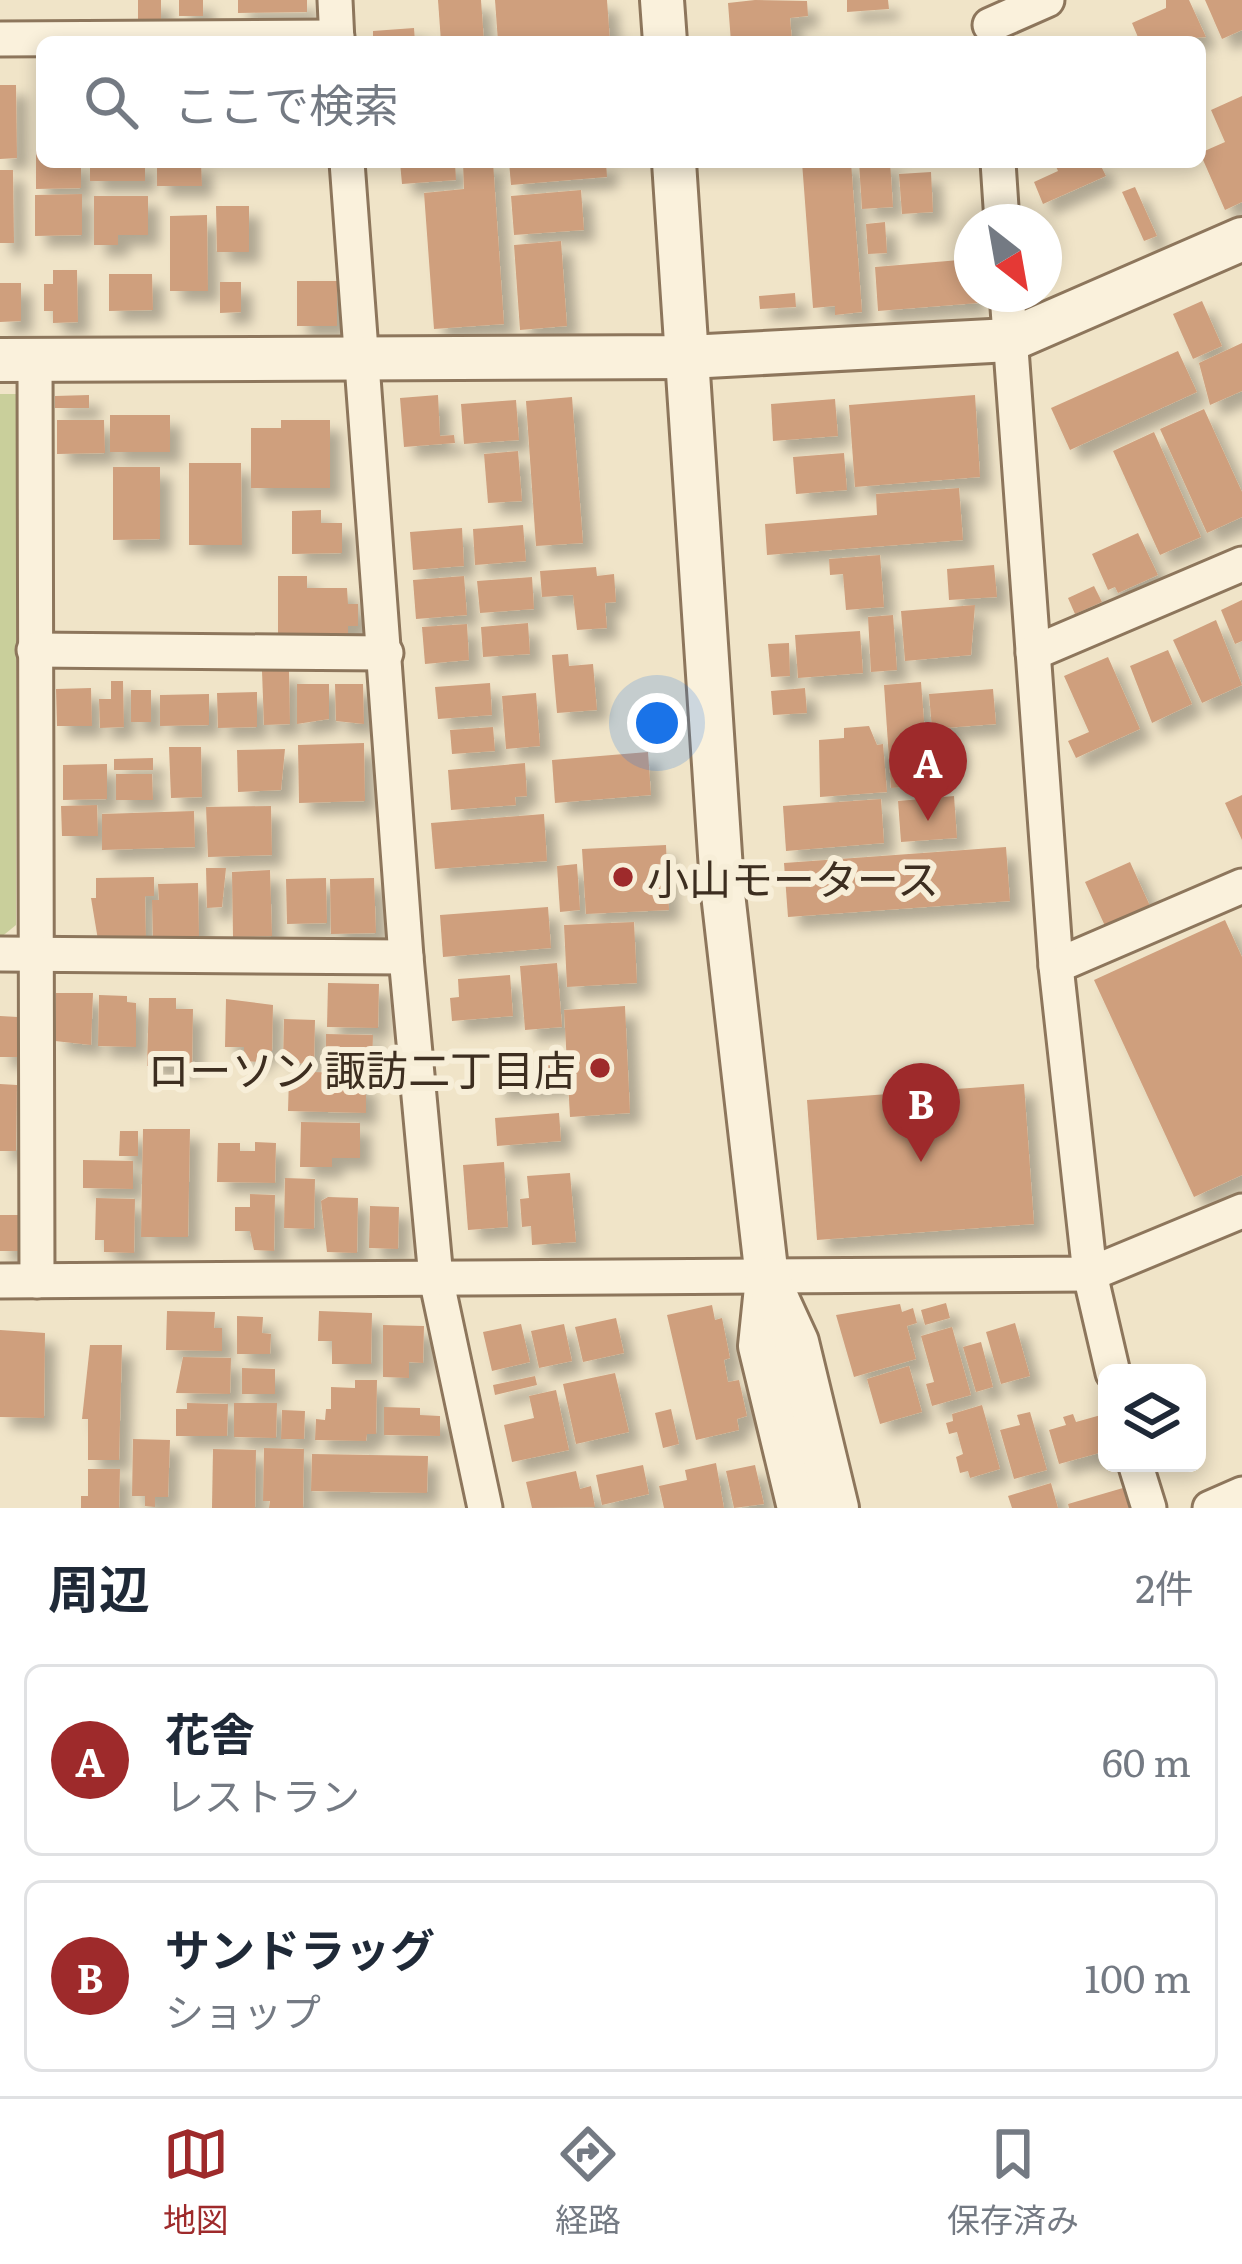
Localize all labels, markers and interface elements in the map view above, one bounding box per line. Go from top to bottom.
search box [36,36,1206,168]
icon: search [78,69,144,135]
text: ここで検索 [174,69,399,136]
north arrow [954,204,1062,312]
your location [627,693,687,753]
pin: A [889,722,967,821]
place label: 小山モータース [647,846,939,908]
marker: 小山モータース [610,864,636,890]
place label: ローソン 諏訪二丁目店 [148,1037,576,1099]
marker: ローソン 諏訪二丁目店 [587,1055,613,1081]
pin: B [882,1063,960,1162]
map controls [1098,1364,1206,1472]
button: layers [1098,1364,1206,1472]
text: 周辺 [48,1548,150,1624]
text: 2件 [1135,1557,1194,1615]
text: 花舎 [165,1698,255,1765]
text: A [75,1731,105,1789]
text: 60 m [1102,1731,1191,1789]
text: レストラン [165,1765,360,1823]
text: サンドラッグ [165,1914,435,1981]
text: B [77,1947,103,2005]
text: 100 m [1084,1947,1191,2005]
text: ショップ [165,1981,321,2039]
tab: 地図 [163,2121,229,2242]
tab: 経路 [555,2121,621,2242]
tab: 保存済み [947,2121,1079,2242]

